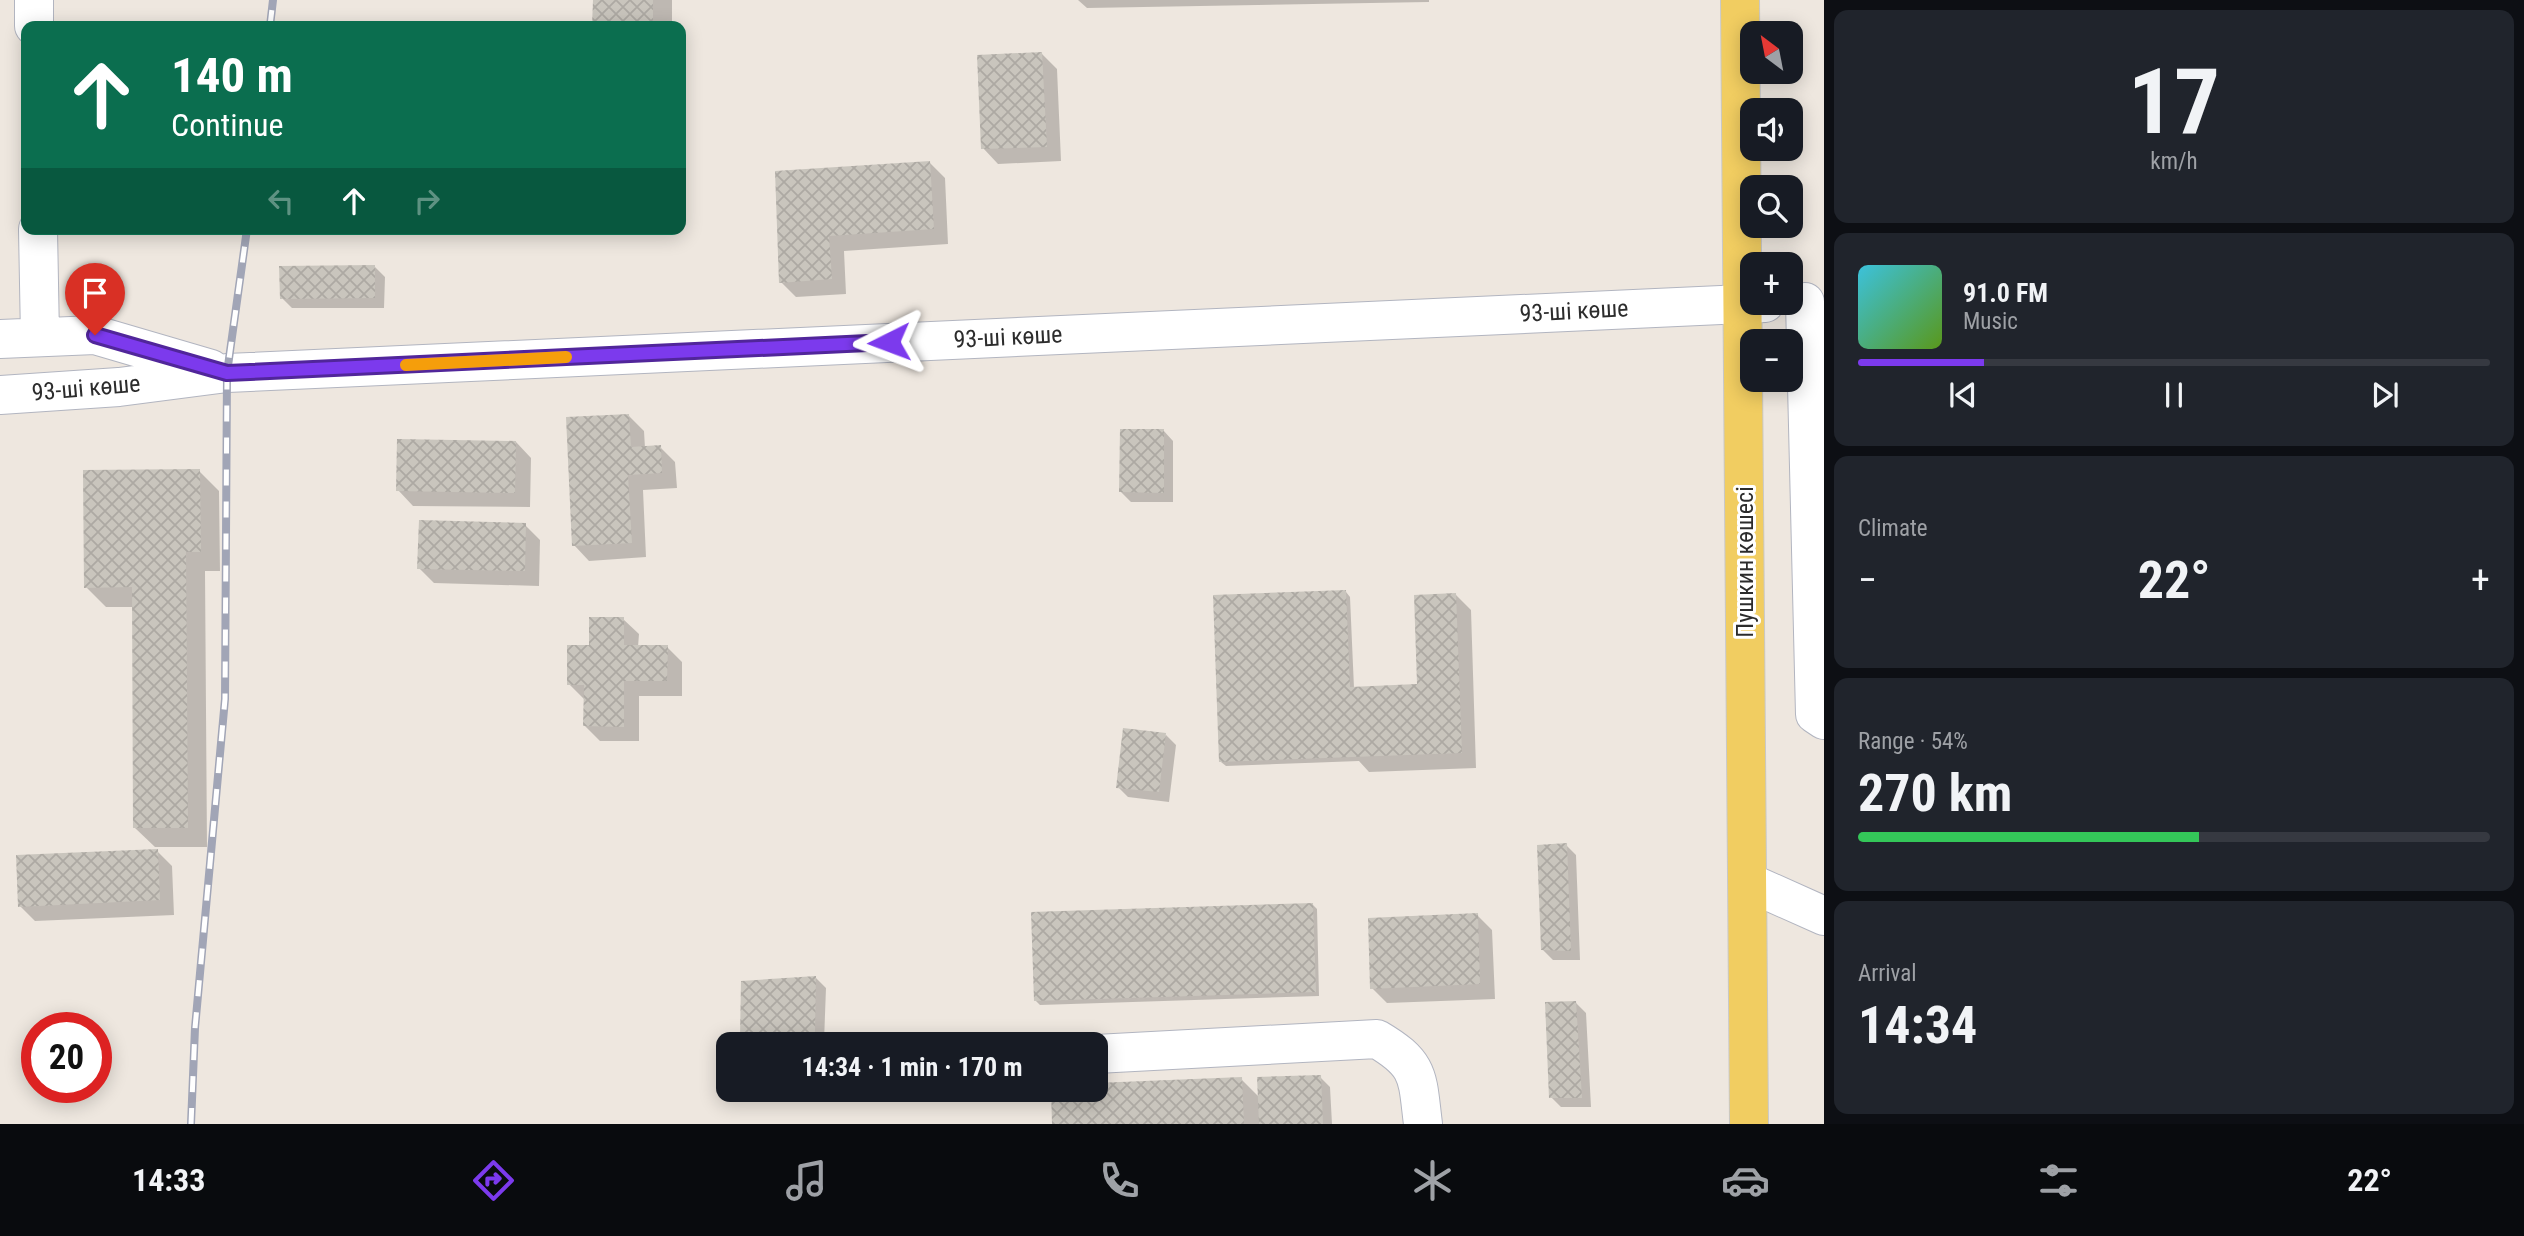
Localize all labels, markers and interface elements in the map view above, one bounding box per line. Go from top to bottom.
north arrow [1740,21,1802,84]
map controls [1740,21,1803,392]
text: 140 m [171,47,293,104]
icon: ahead [56,49,147,140]
text: 17 [2128,49,2220,155]
button: sound [1740,98,1803,161]
text: Continue [171,106,283,144]
text: km/h [2150,148,2198,175]
button: search [1740,175,1803,238]
icon: left [262,182,300,220]
icon: ahead [335,182,373,220]
icon: right [408,182,446,220]
button: + [1740,252,1803,315]
pin [65,263,125,335]
icon: arrive [76,274,114,312]
text: 91.0 FM [1963,278,2048,308]
street label: 93-ші көше [1519,294,1629,328]
position arrow [852,305,926,379]
text: Music [1963,308,2018,335]
street label: 93-ші көше [953,320,1063,354]
button: − [1740,329,1803,392]
street label: 93-ші көше [30,369,142,407]
icon: previous [1944,376,1982,414]
icon: pause [2155,376,2193,414]
icon: next [2366,376,2404,414]
street label: Пушкин көшесі [1731,486,1759,638]
text: Climate [1858,515,1928,542]
text: 22° [2138,550,2210,611]
text: − [1858,558,1877,602]
text: + [2471,558,2490,602]
text: Range · 54% [1858,728,1968,755]
text: 270 km [1858,763,2012,824]
text: Arrival [1858,960,1917,987]
text: 14:34 [1858,995,1977,1056]
speed limit sign: 20 [21,1012,112,1103]
text: 14:34 · 1 min · 170 m [802,1052,1022,1082]
icon: directions [469,1156,518,1205]
icon: music [782,1156,831,1205]
icon: phone [1095,1156,1144,1205]
icon: climate [1408,1156,1457,1205]
icon: car [1721,1156,1770,1205]
icon: filters [2034,1156,2083,1205]
text: 14:33 [132,1161,205,1199]
text: 22° [2347,1161,2392,1199]

